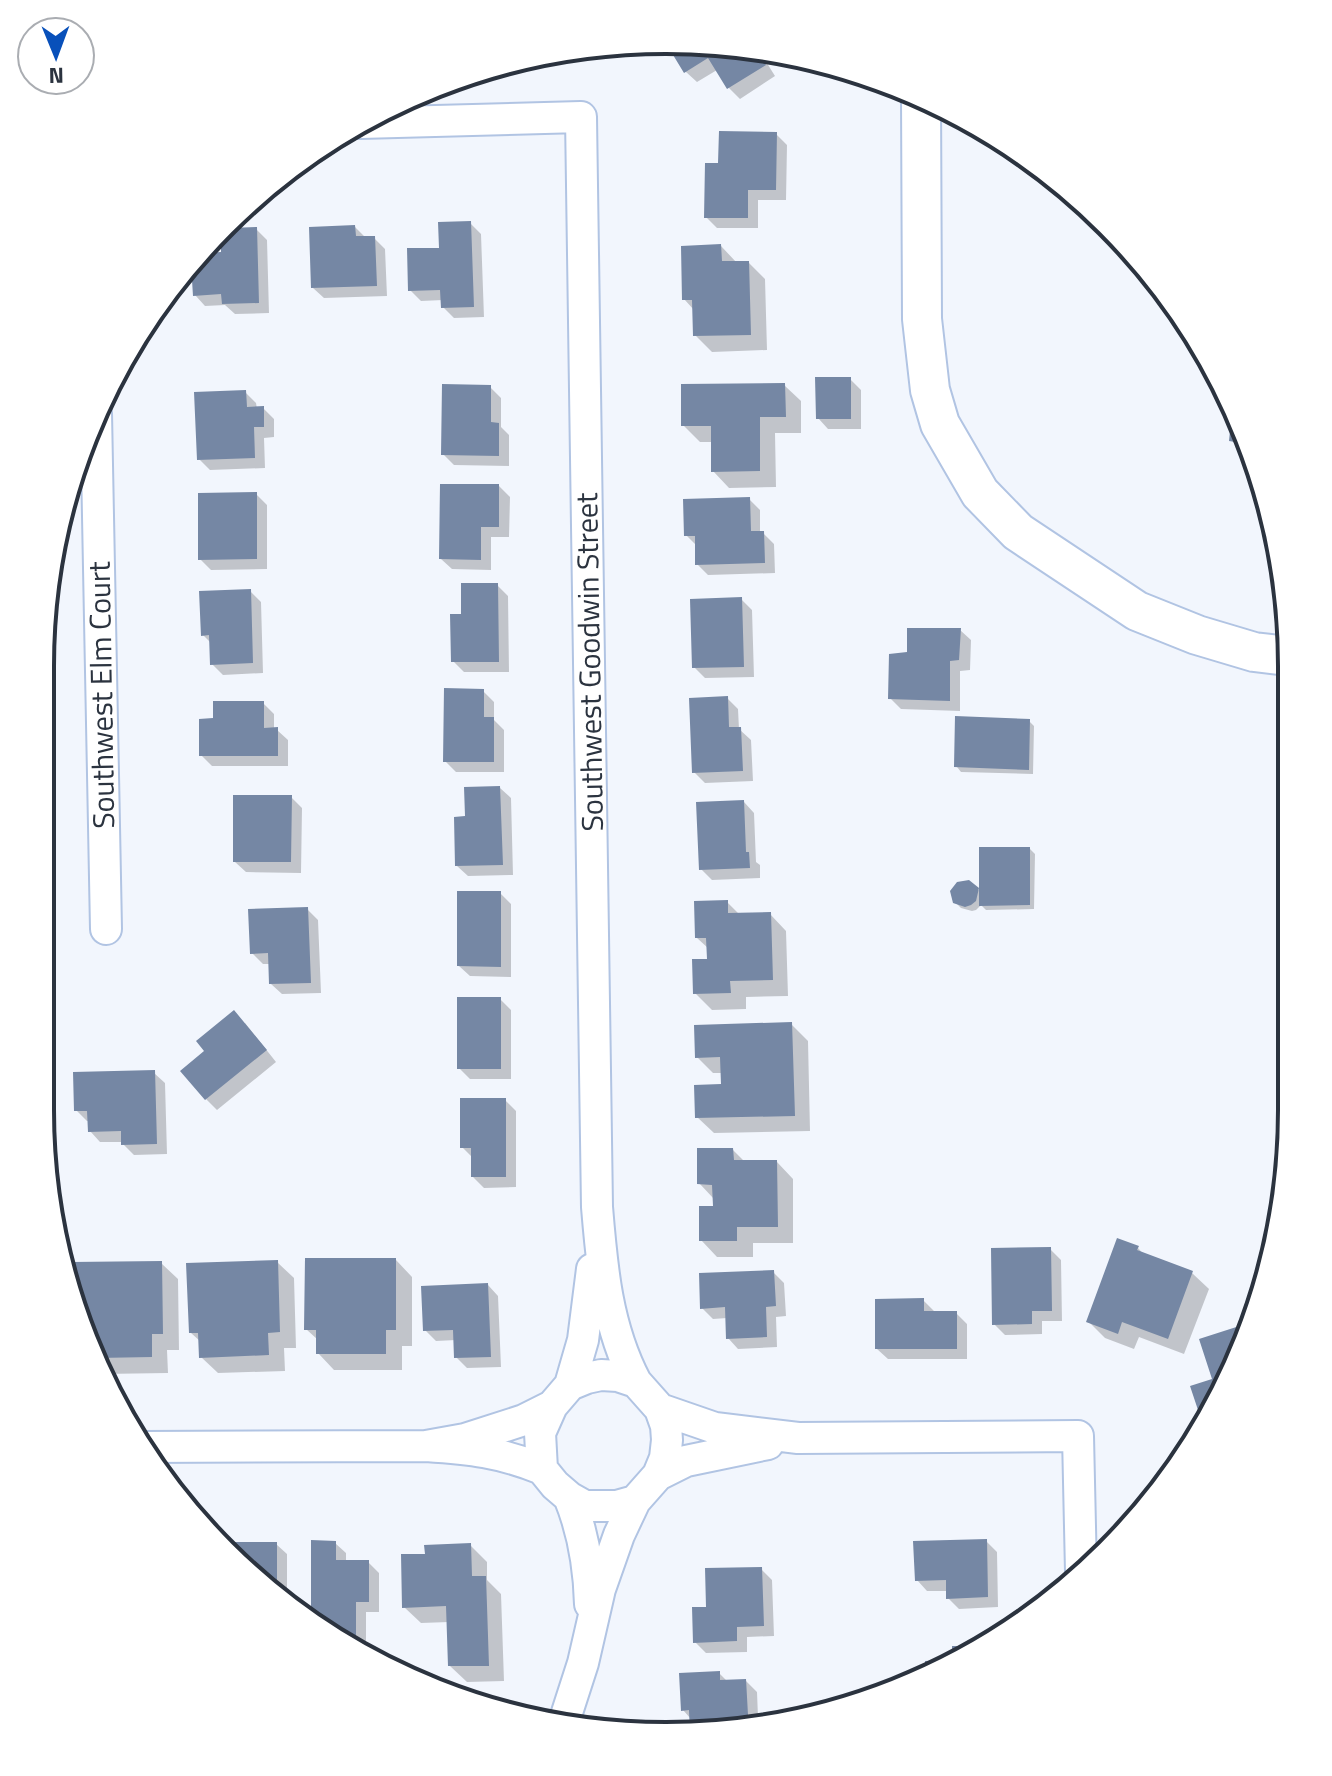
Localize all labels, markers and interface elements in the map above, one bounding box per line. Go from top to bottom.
north arrow [16,16,96,96]
text: N [48,59,64,93]
street label: Southwest Goodwin Street [563,492,615,832]
street label: Southwest Elm Court [76,560,126,829]

